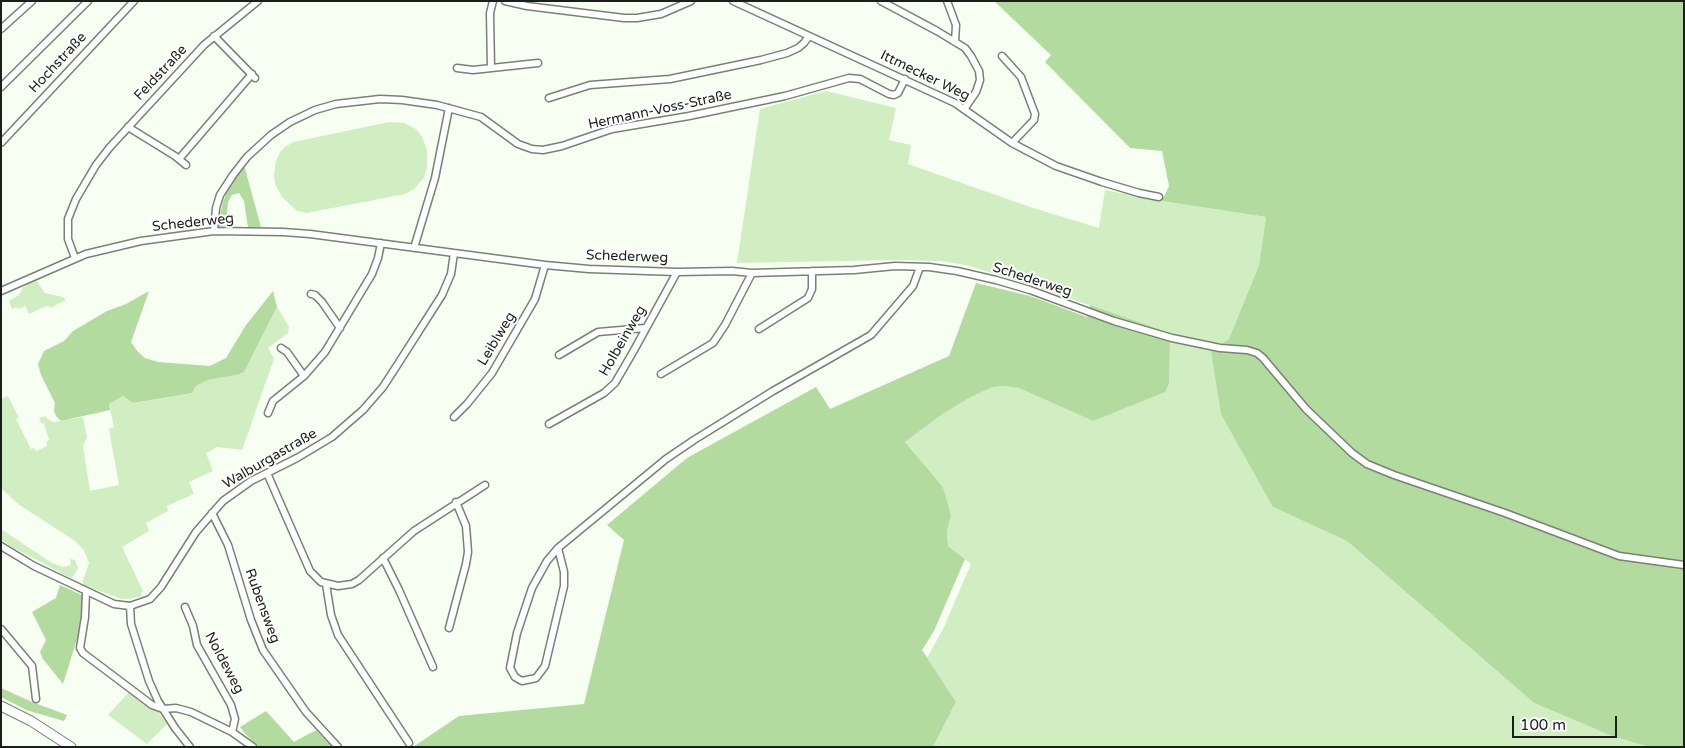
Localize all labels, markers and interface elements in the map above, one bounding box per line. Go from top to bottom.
street label: Hochstraße [26,29,90,97]
street label: Feldstraße [131,42,191,104]
street label: Ittmecker Weg [878,47,972,105]
street label: Hermann-Voss-Straße [587,87,733,133]
street label: Schederweg [151,210,235,236]
street label: Schederweg [586,247,668,267]
street label: Schederweg [990,259,1074,301]
street label: Holbeinweg [596,303,650,379]
street label: Leiblweg [474,309,520,369]
street label: Walburgastraße [220,425,320,493]
street label: Rubensweg [241,566,283,646]
street label: Noldeweg [201,629,247,697]
scale bar [1515,706,1620,738]
text: 100 m [1520,716,1566,734]

